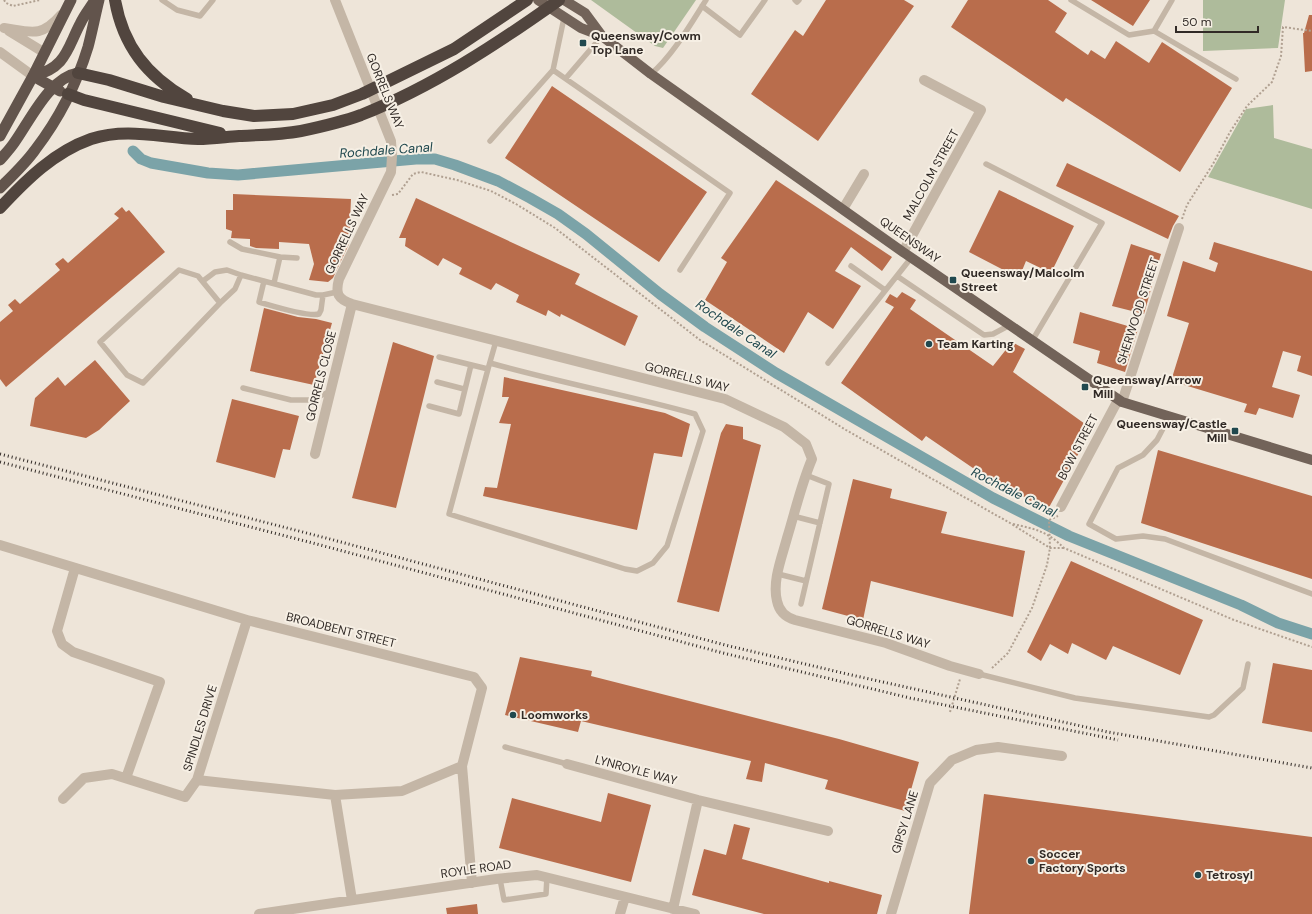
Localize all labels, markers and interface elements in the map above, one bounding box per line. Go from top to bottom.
scale bar [1176,8,1258,34]
text: 50 m [1182,14,1211,30]
place label: Queensway/Cowm Top Lane [591,28,701,58]
marker: Queensway/Cowm Top Lane [578,38,588,48]
street label: GORRELS WAY [363,51,407,131]
street label: MALCOLM STREET [899,126,963,223]
water label: Rochdale Canal [339,138,434,162]
street label: GORRELLS WAY [321,191,373,277]
street label: QUEENSWAY [876,213,944,267]
street label: SHERWOOD STREET [1113,255,1163,366]
place label: Queensway/Malcolm Street [961,265,1085,295]
marker: Queensway/Malcolm Street [948,275,958,285]
water label: Rochdale Canal [692,296,780,363]
street label: GORRELS CLOSE [302,329,340,423]
place label: Team Karting [937,336,1014,352]
marker: Team Karting [924,339,934,349]
street label: GORRELLS WAY [643,358,731,396]
place label: Queensway/Arrow Mill [1093,372,1201,402]
marker: Queensway/Arrow Mill [1080,382,1090,392]
street label: BOW STREET [1054,411,1102,483]
place label: Queensway/Castle Mill [1117,416,1227,446]
marker: Queensway/Castle Mill [1230,426,1240,436]
water label: Rochdale Canal [968,463,1061,521]
street label: BROADBENT STREET [285,609,398,651]
street label: GORRELLS WAY [844,612,932,652]
street label: SPINDLES DRIVE [179,683,221,773]
place label: Loomworks [521,707,588,723]
marker: Loomworks [508,710,518,720]
street label: LYNROYLE WAY [593,751,679,789]
street label: GIPSY LANE [888,788,922,855]
place label: Soccer Factory Sports [1039,846,1126,876]
street label: ROYLE ROAD [440,856,512,882]
marker: Soccer Factory Sports [1026,856,1036,866]
place label: Tetrosyl [1206,867,1253,883]
marker: Tetrosyl [1193,870,1203,880]

